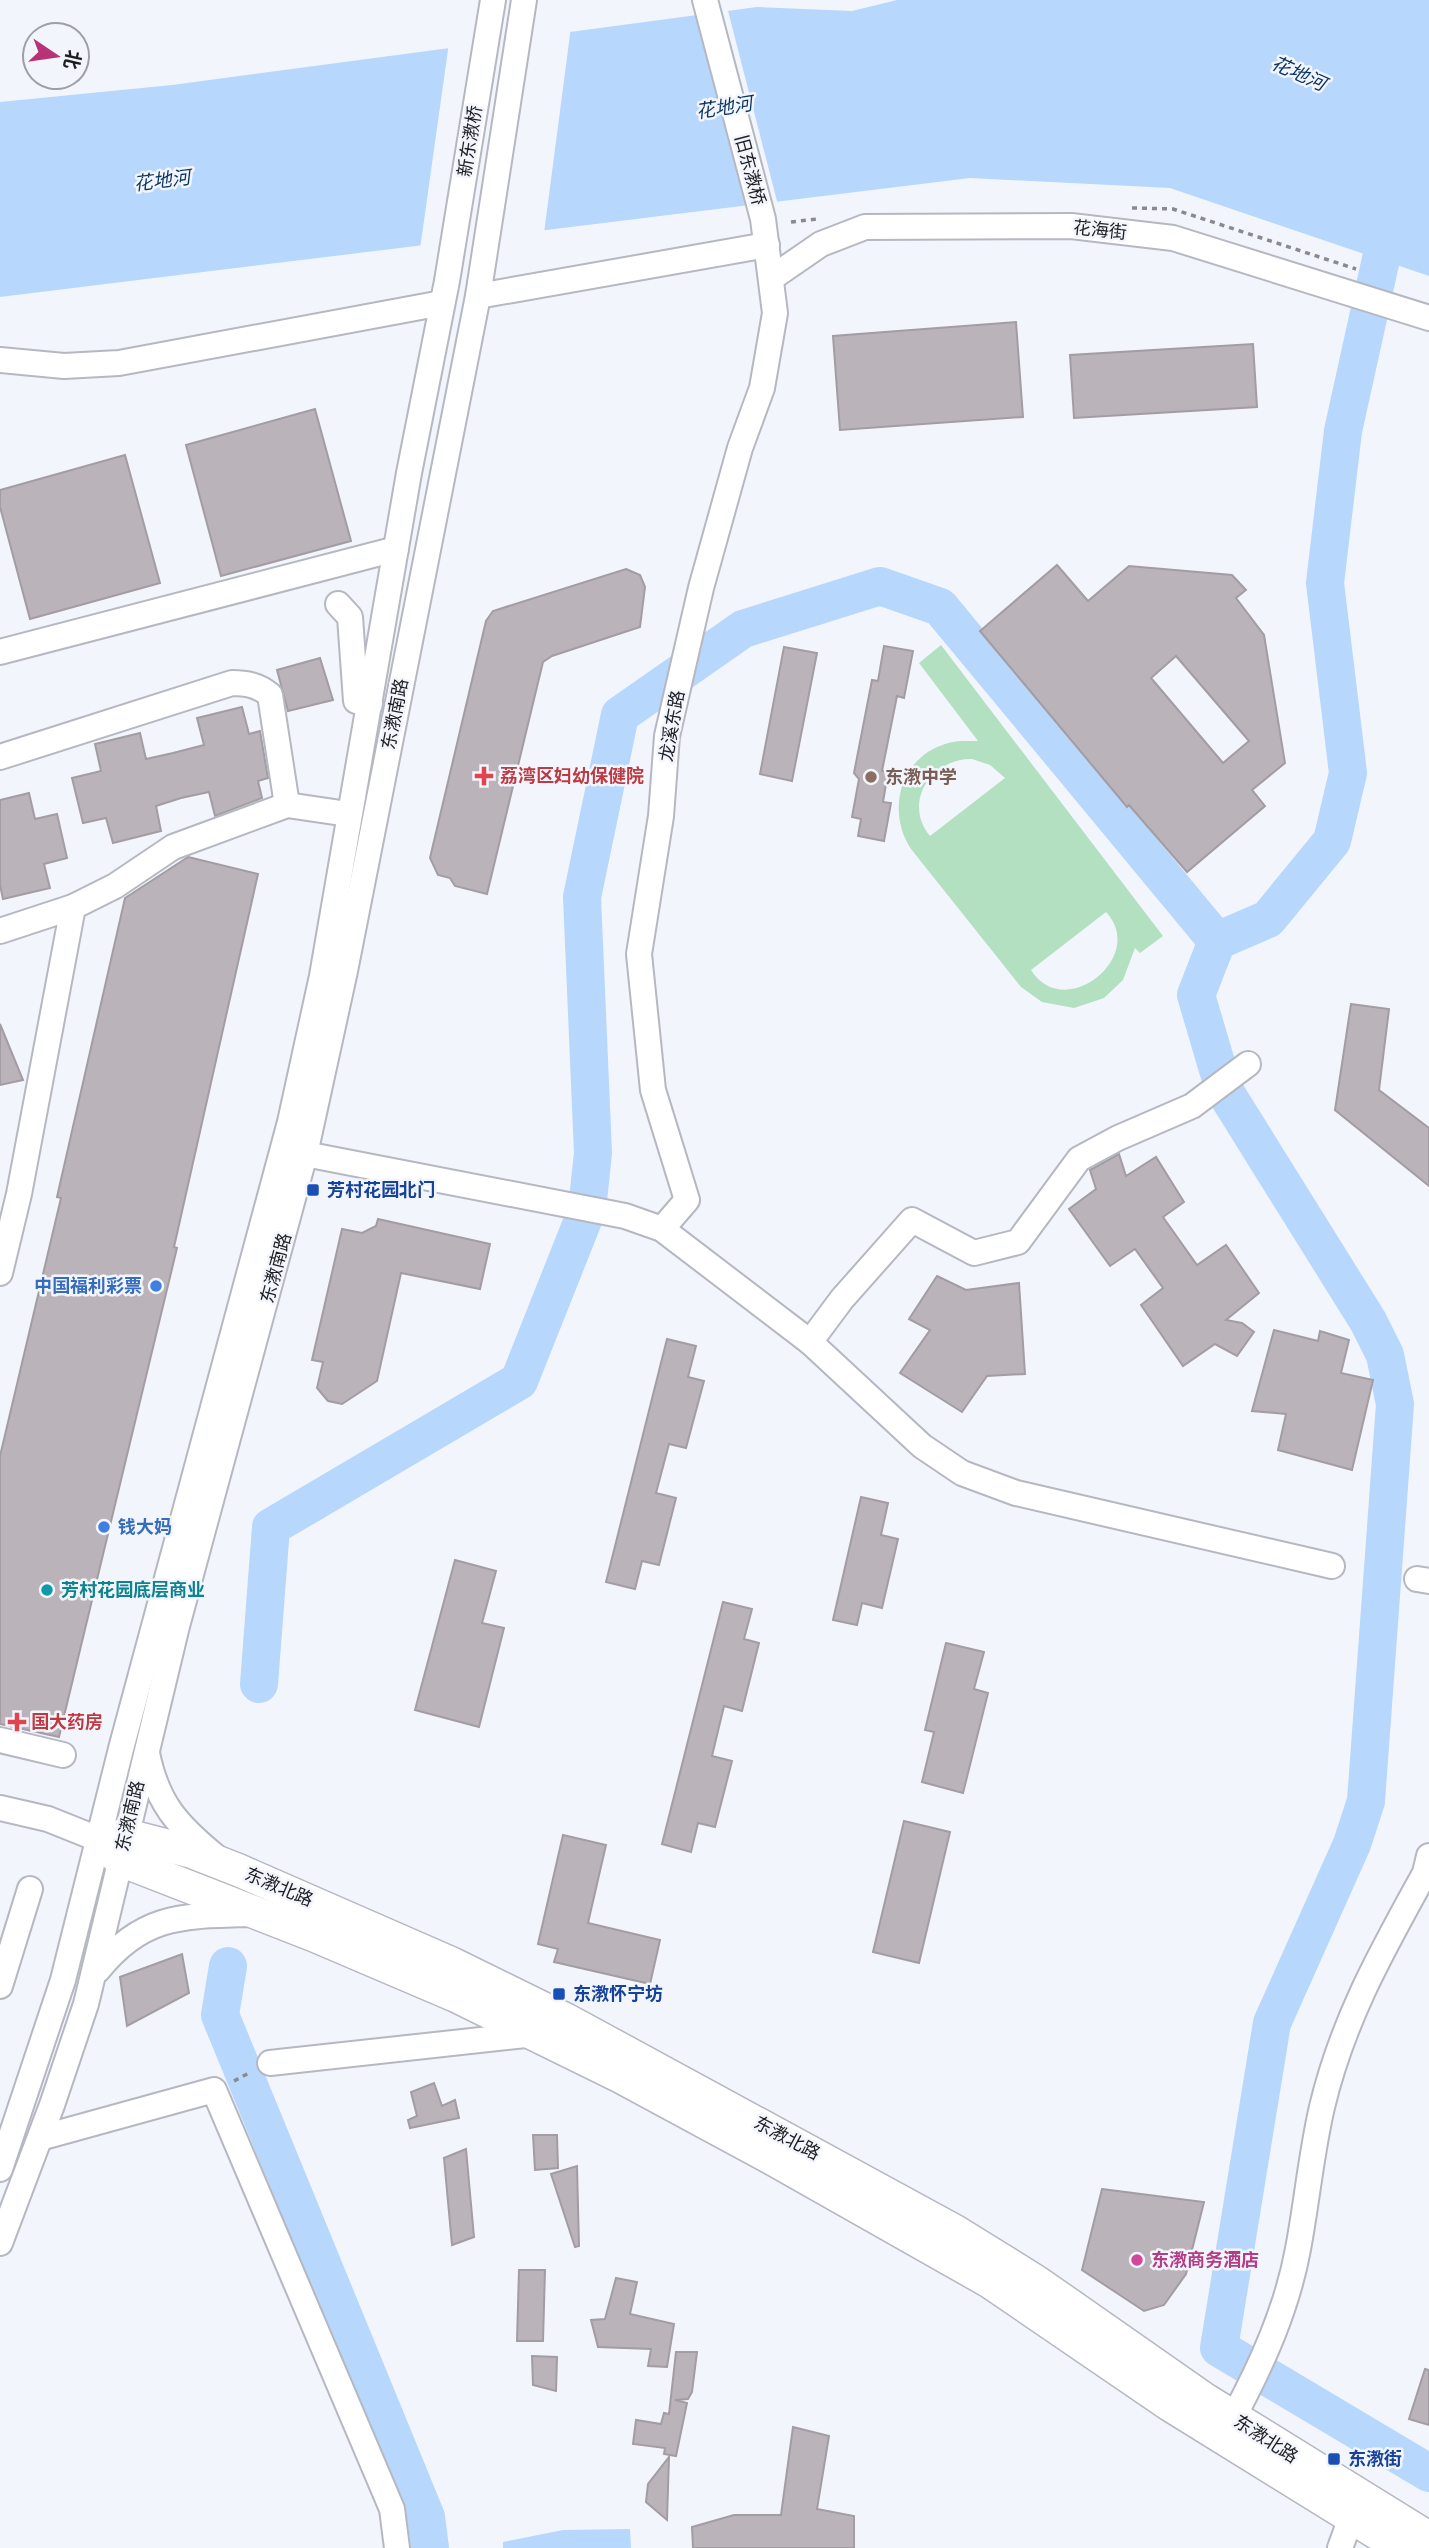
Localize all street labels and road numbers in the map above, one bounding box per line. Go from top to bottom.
street label: 新东漖桥 [453,104,486,178]
street label: 旧东漖桥 [730,132,771,208]
street label: 花海街 [1072,215,1128,244]
street label: 东漖南路 [376,676,413,751]
street label: 龙溪东路 [654,688,689,763]
street label: 东漖南路 [255,1230,296,1306]
street label: 东漖南路 [110,1778,149,1854]
street label: 东漖北路 [242,1862,317,1911]
street label: 东漖北路 [750,2111,824,2165]
street label: 东漖北路 [1230,2409,1303,2468]

